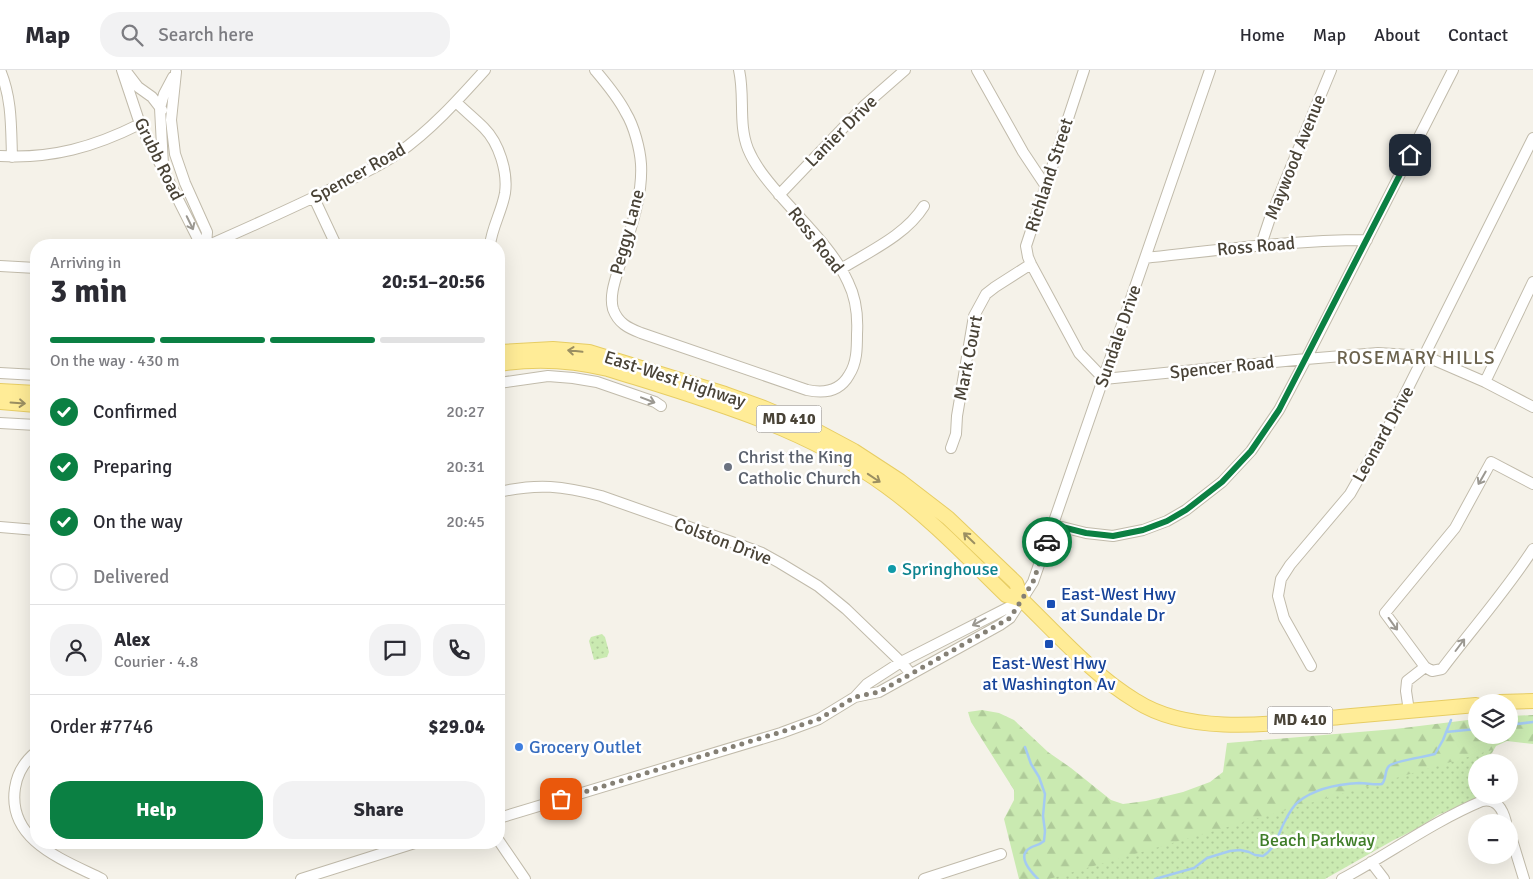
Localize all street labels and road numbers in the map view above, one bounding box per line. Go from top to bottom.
street label: Lanier Drive [800,90,882,172]
street label: Maywood Avenue [1260,91,1330,223]
street label: Grubb Road [129,114,189,204]
street label: Richland Street [1020,115,1078,235]
street label: Spencer Road [307,138,409,208]
street label: Peggy Lane [605,187,649,277]
street label: Ross Road [783,202,849,278]
street label: Ross Road [1216,232,1296,260]
street label: Sundale Drive [1090,282,1146,390]
street label: Mark Court [949,313,987,403]
street label: East-West Highway [601,346,749,412]
street label: Spencer Road [1169,351,1275,383]
street label: Leonard Drive [1348,382,1418,486]
road number: MD 410 [756,406,822,432]
street label: Colston Drive [671,512,775,570]
road number: MD 410 [1268,706,1332,734]

